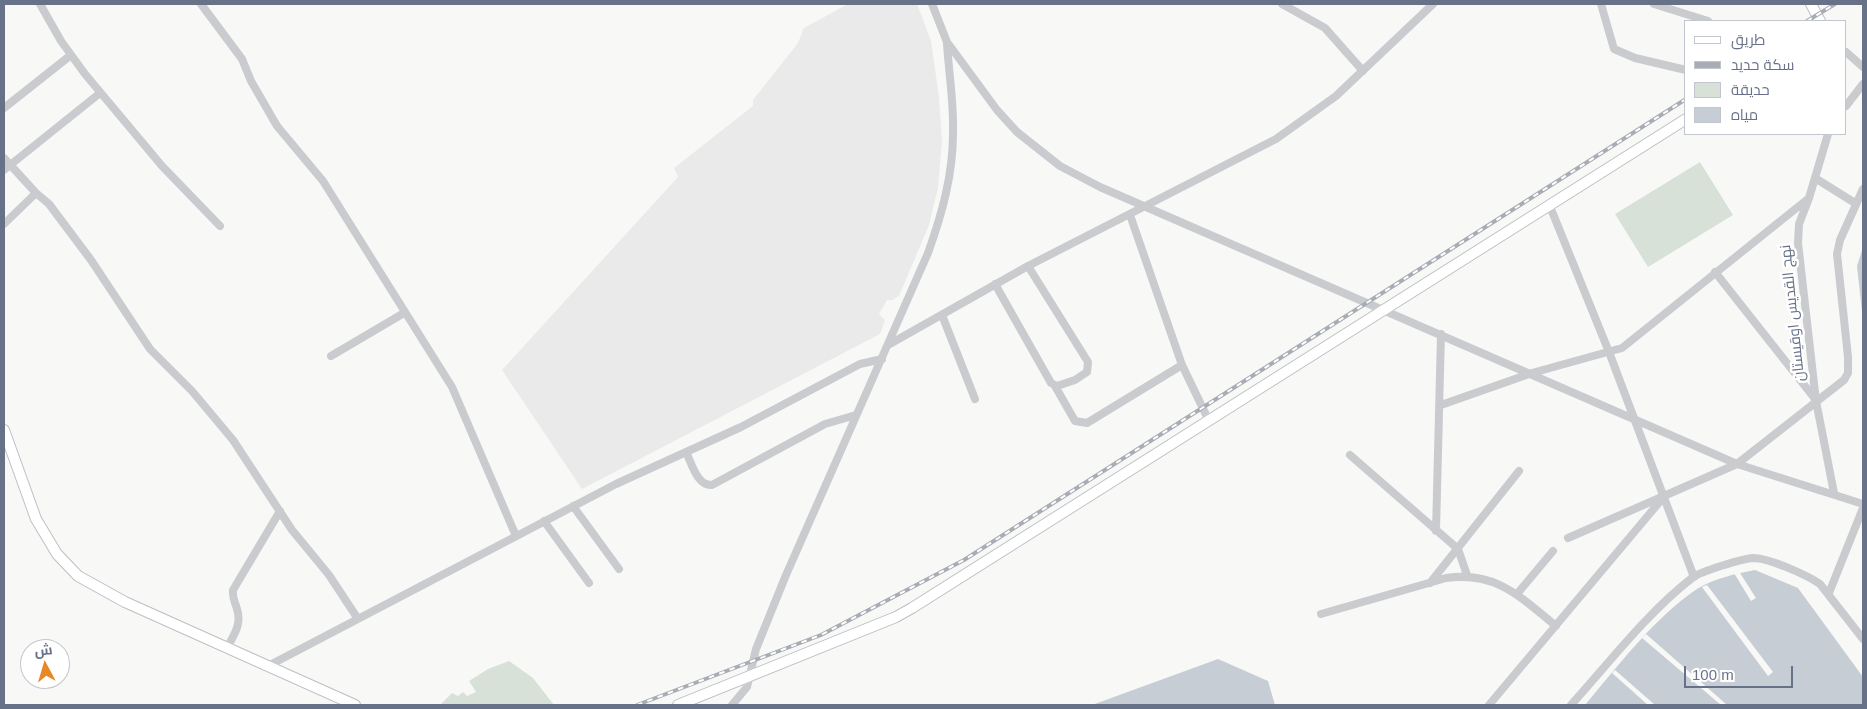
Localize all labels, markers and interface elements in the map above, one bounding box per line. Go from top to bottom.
legend [1684,20,1847,135]
text: طريق [1731,31,1765,48]
text: سكة حديد [1731,56,1795,73]
text: حديقة [1731,81,1770,98]
text: مياه [1731,106,1758,123]
street label: نهج القديس اوقيستان [1777,244,1809,382]
north arrow [20,639,70,689]
text: ش [34,641,53,659]
scale bar [1687,656,1796,688]
text: 100 m [1692,666,1734,683]

